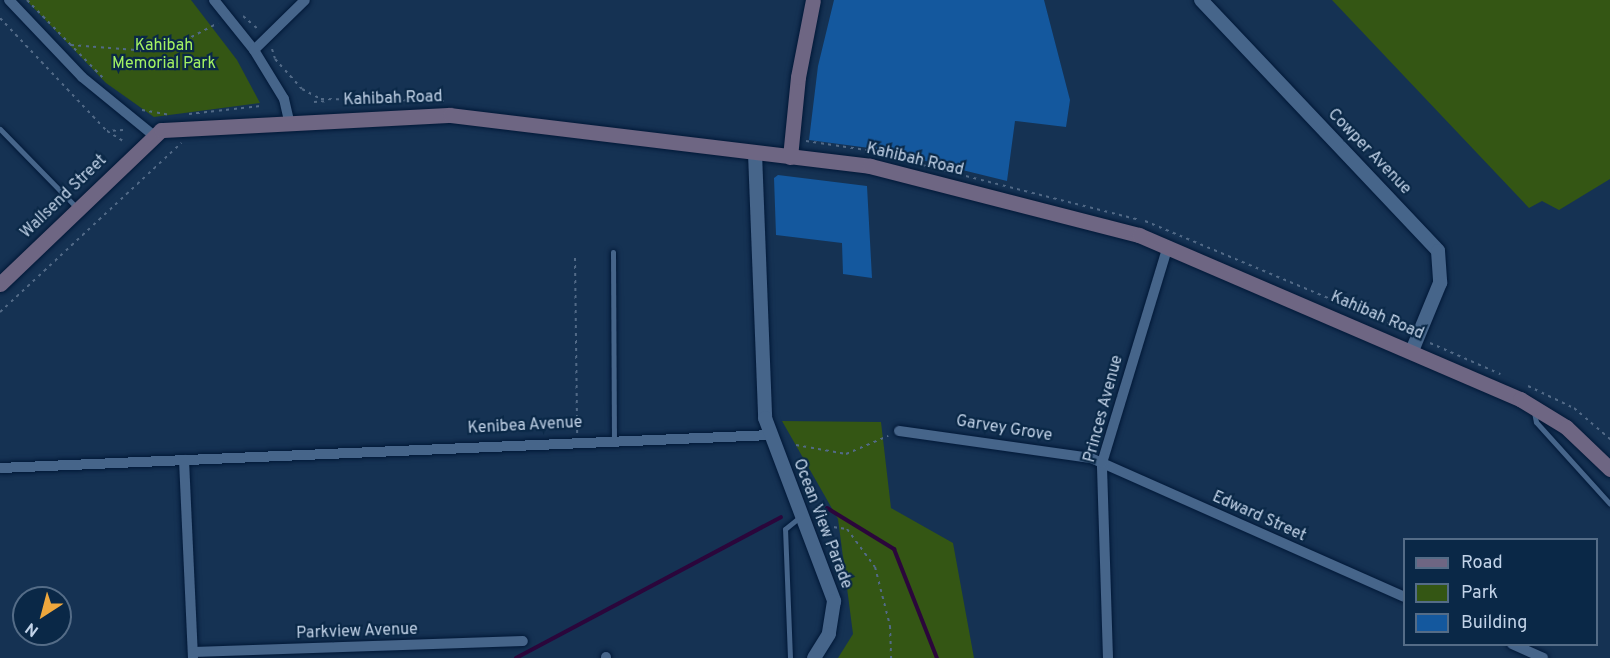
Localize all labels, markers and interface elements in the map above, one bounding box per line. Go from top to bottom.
park label: Kahibah Memorial Park [112,36,216,74]
street label: Kahibah Road [343,88,443,110]
street label: Cowper Avenue [1323,105,1415,199]
street label: Kahibah Road [864,139,966,181]
street label: Wallsend Street [17,151,111,243]
street label: Kahibah Road [1328,288,1426,344]
street label: Princes Avenue [1080,353,1128,465]
street label: Garvey Grove [955,412,1053,446]
street label: Kenibea Avenue [467,413,583,439]
street label: Ocean View Parade [788,456,856,592]
street label: Edward Street [1209,488,1309,546]
legend [1403,538,1598,646]
text: Road [1461,552,1503,575]
text: Park [1461,582,1498,605]
north arrow [12,586,72,646]
text: Building [1461,612,1527,635]
text: N [22,617,43,640]
street label: Parkview Avenue [296,620,418,644]

